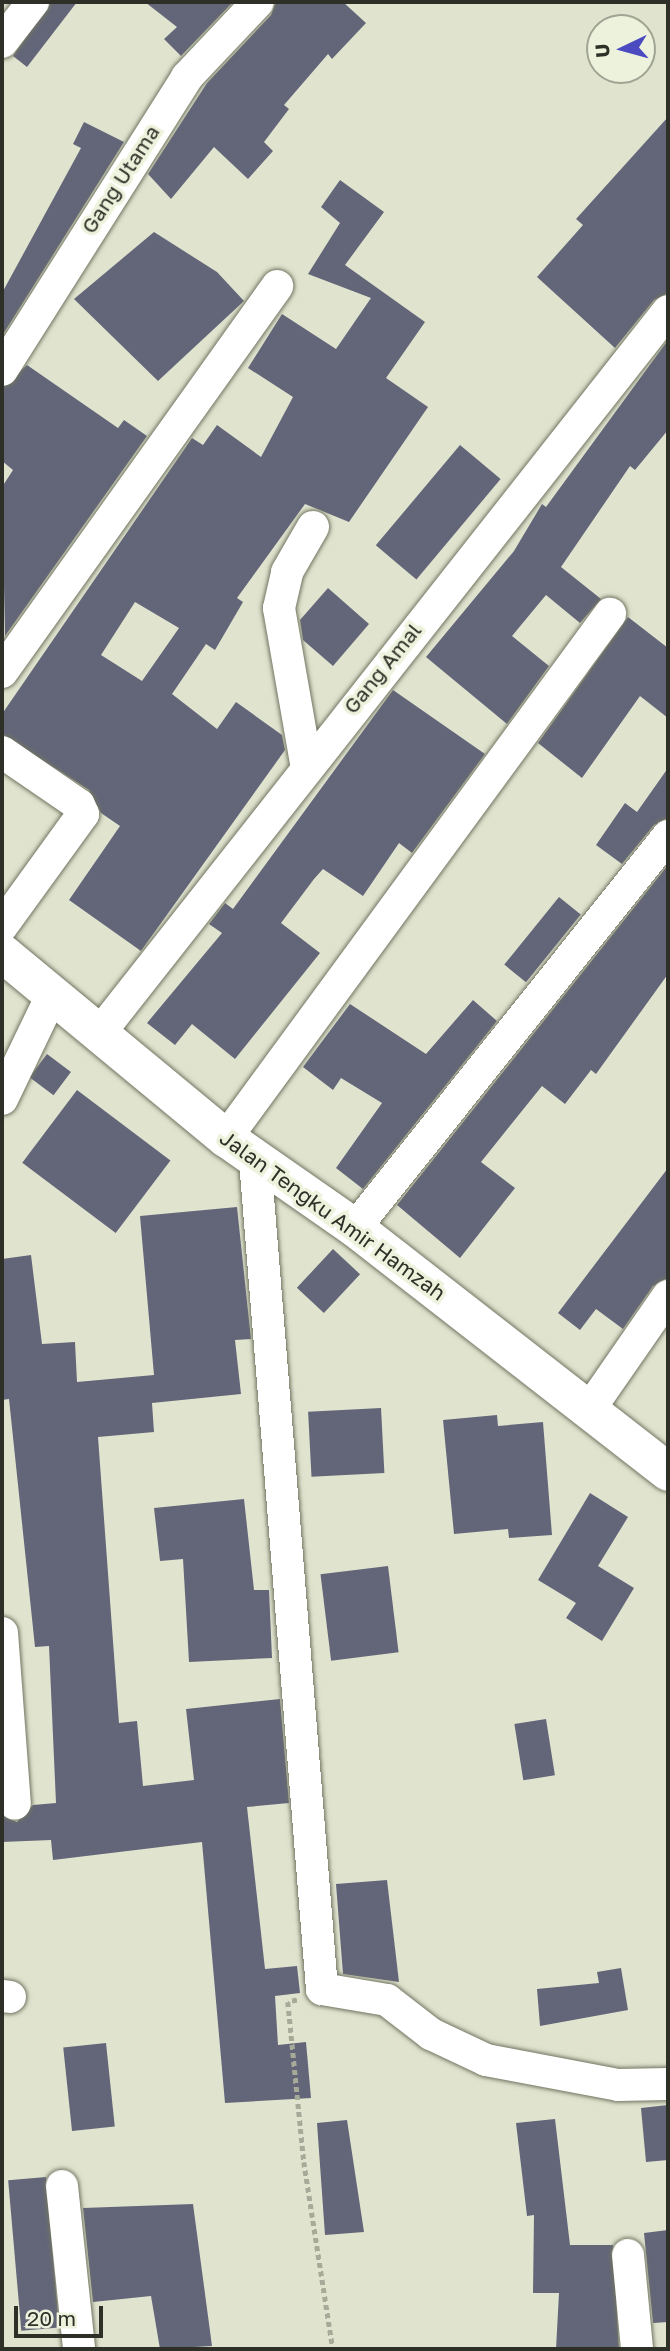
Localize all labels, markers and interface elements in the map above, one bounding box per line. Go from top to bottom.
north arrow [586,14,656,84]
text: U [590,43,614,59]
street label: Gang Utama [76,120,164,238]
street label: Gang Amal [338,618,426,718]
street label: Jalan Tengku Amir Hamzah [215,1125,451,1305]
scale bar [18,2292,107,2336]
text: 20 m [27,2305,76,2331]

